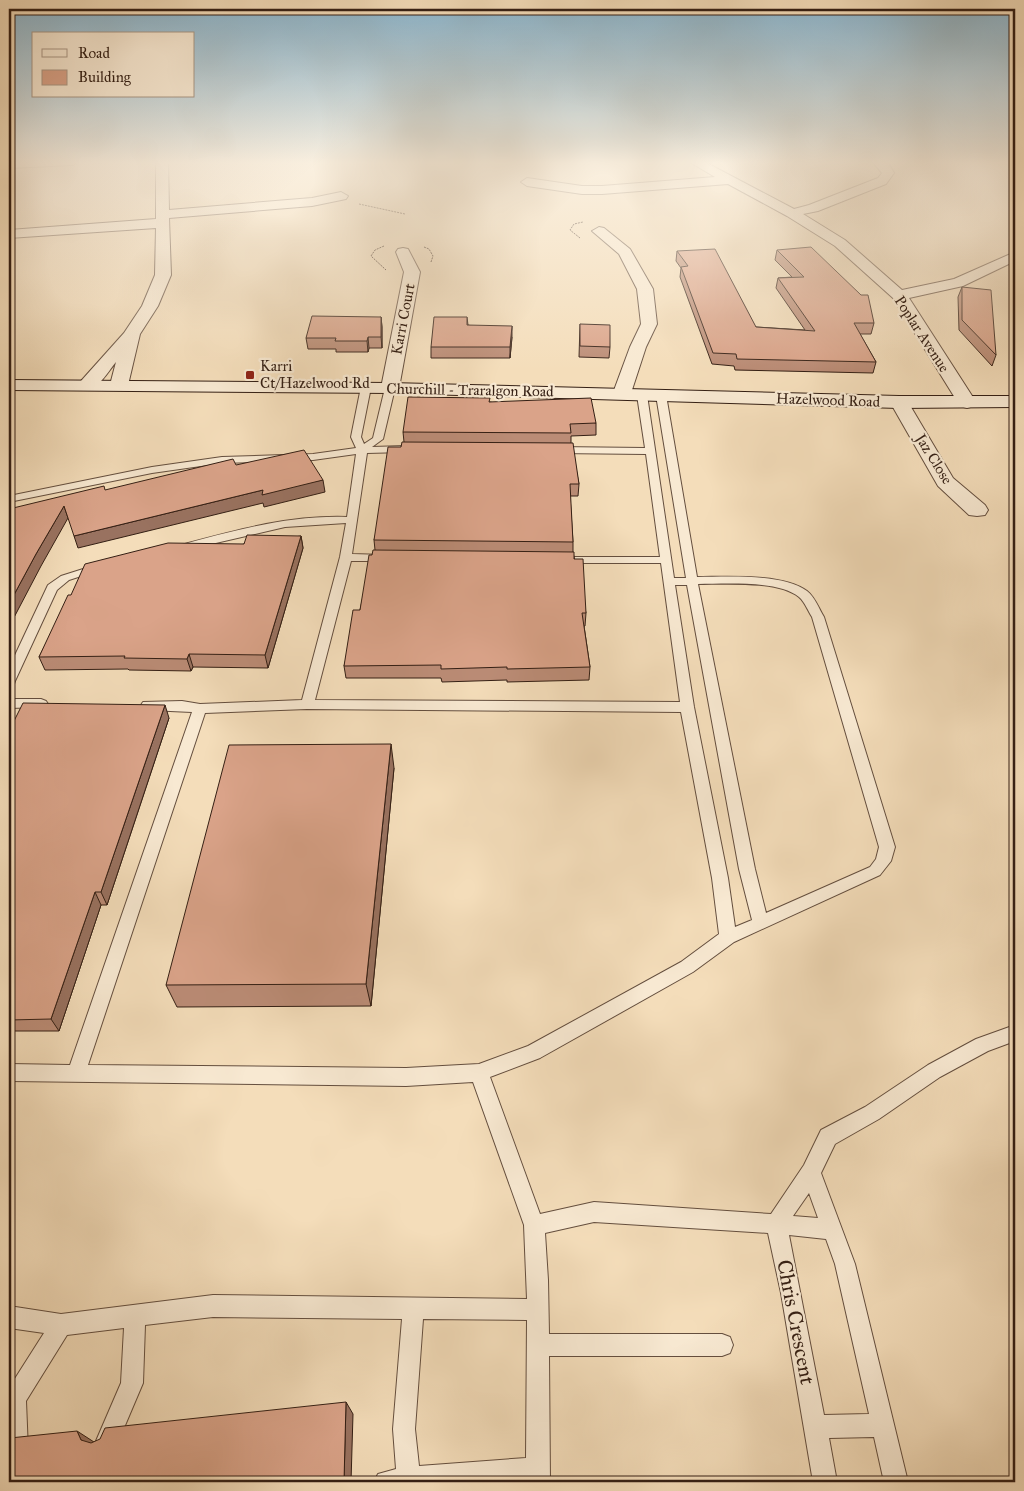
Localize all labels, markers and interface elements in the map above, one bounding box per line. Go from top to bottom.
legend [32,32,195,98]
text: Road [78,44,110,62]
text: Building [78,68,132,86]
street label: Karri Court [387,281,419,356]
street label: Poplar Avenue [891,292,953,376]
place label: Karri Ct/Hazelwood Rd [260,357,370,392]
marker: Karri Ct/Hazelwood Rd [244,369,256,381]
street label: Churchill - Traralgon Road [386,380,554,400]
street label: Hazelwood Road [776,389,881,411]
street label: Jaz Close [910,429,956,488]
street label: Chris Crescent [771,1257,821,1387]

